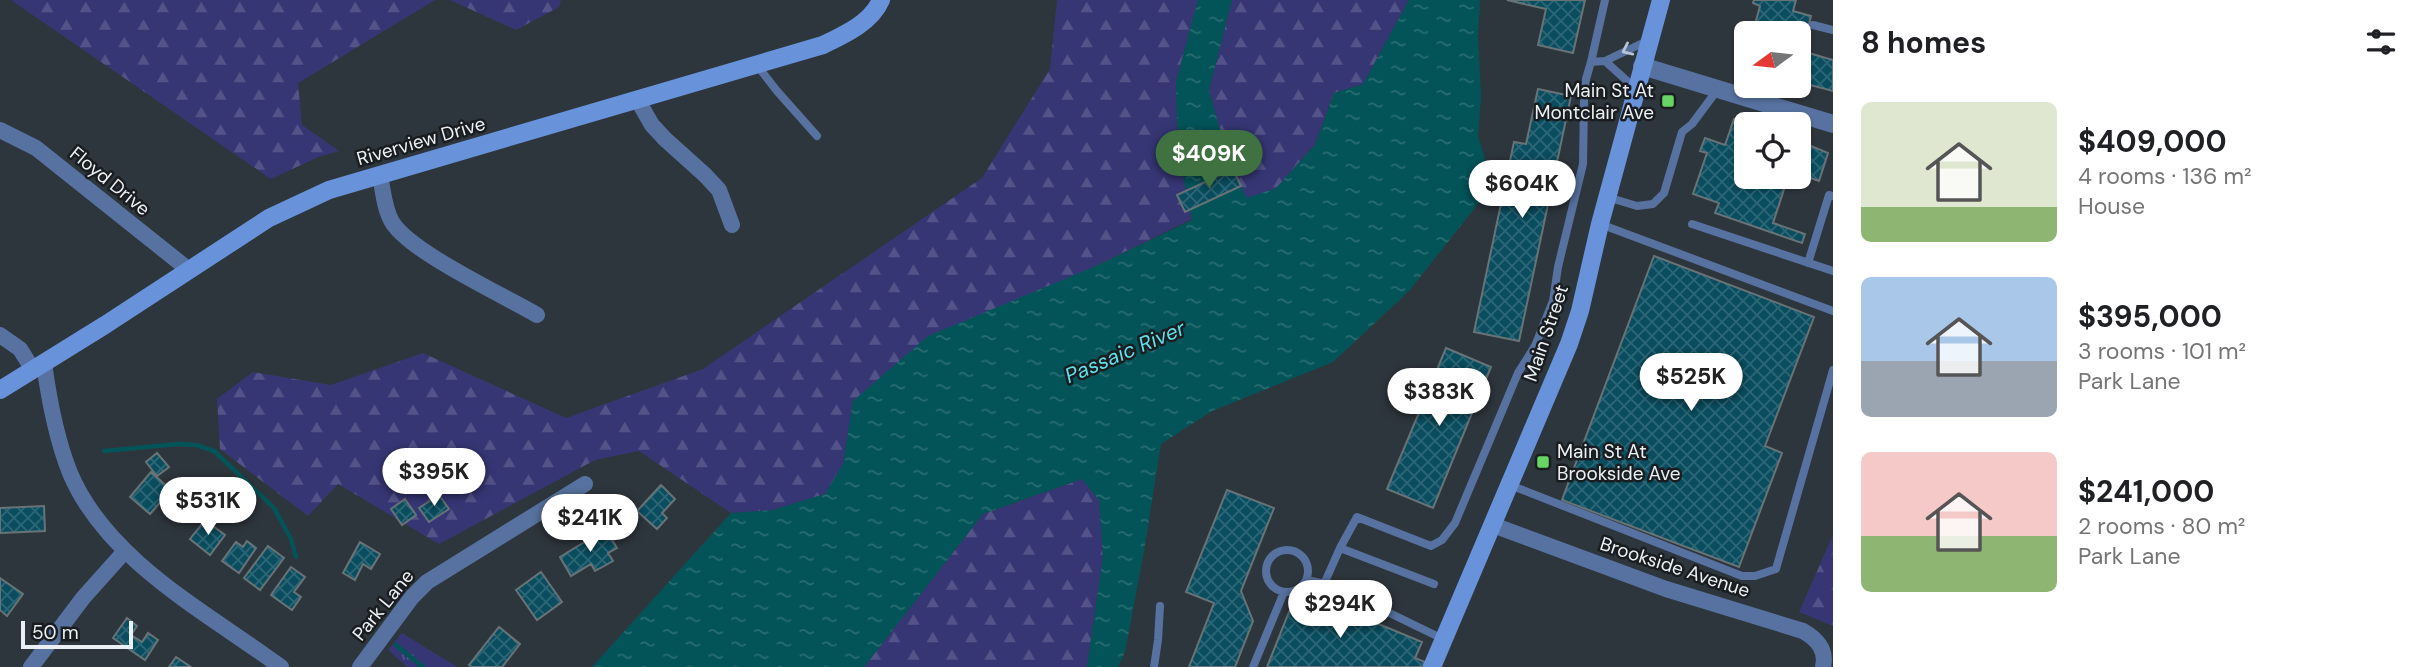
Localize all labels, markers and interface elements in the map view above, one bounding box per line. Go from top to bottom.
north arrow [1734,21,1811,98]
map controls [1734,21,1811,189]
text: 8 homes [1861,23,1986,62]
icon: filters [2362,23,2400,61]
one-way arrow [1622,42,1634,56]
place label: Main St At Montclair Ave [1535,78,1654,125]
marker: Main St At Montclair Ave [1660,93,1676,109]
street label: Riverview Drive [354,111,488,171]
button: locate [1734,112,1811,189]
text: $409,000 [2078,122,2227,161]
pin: $409K [1160,130,1258,190]
icon: home [1917,130,2001,214]
text: $409K [1172,138,1246,168]
street label: Floyd Drive [65,141,155,221]
pin: $604K [1473,160,1571,220]
text: 4 rooms · 136 m² [2078,161,2252,191]
text: $604K [1485,168,1559,198]
text: House [2078,191,2145,221]
street label: Main Street [1518,281,1574,385]
text: $395,000 [2078,297,2222,336]
icon: home [1917,305,2001,389]
water label: Passaic River [1061,314,1190,390]
text: 3 rooms · 101 m² [2078,336,2246,366]
pin: $525K [1642,354,1740,413]
text: $525K [1656,361,1726,391]
text: Park Lane [2078,366,2180,396]
pin: $383K [1390,368,1488,428]
text: $383K [1403,376,1475,406]
place label: Main St At Brookside Ave [1557,439,1681,486]
pin: $395K [385,448,483,508]
marker: Main St At Brookside Ave [1535,454,1551,470]
text: $395K [398,456,470,486]
text: $241,000 [2078,472,2214,511]
pin: $531K [159,477,257,537]
icon: home [1917,480,2001,564]
text: $531K [175,485,241,515]
pin: $241K [541,494,639,554]
text: $241K [557,502,623,532]
text: 2 rooms · 80 m² [2078,511,2245,541]
street label: Brookside Avenue [1597,531,1753,603]
text: Park Lane [2078,541,2180,571]
street label: Park Lane [347,564,419,646]
pin: $294K [1291,580,1389,640]
text: $294K [1304,588,1376,618]
scale bar [21,618,133,650]
text: 50 m [32,620,79,645]

